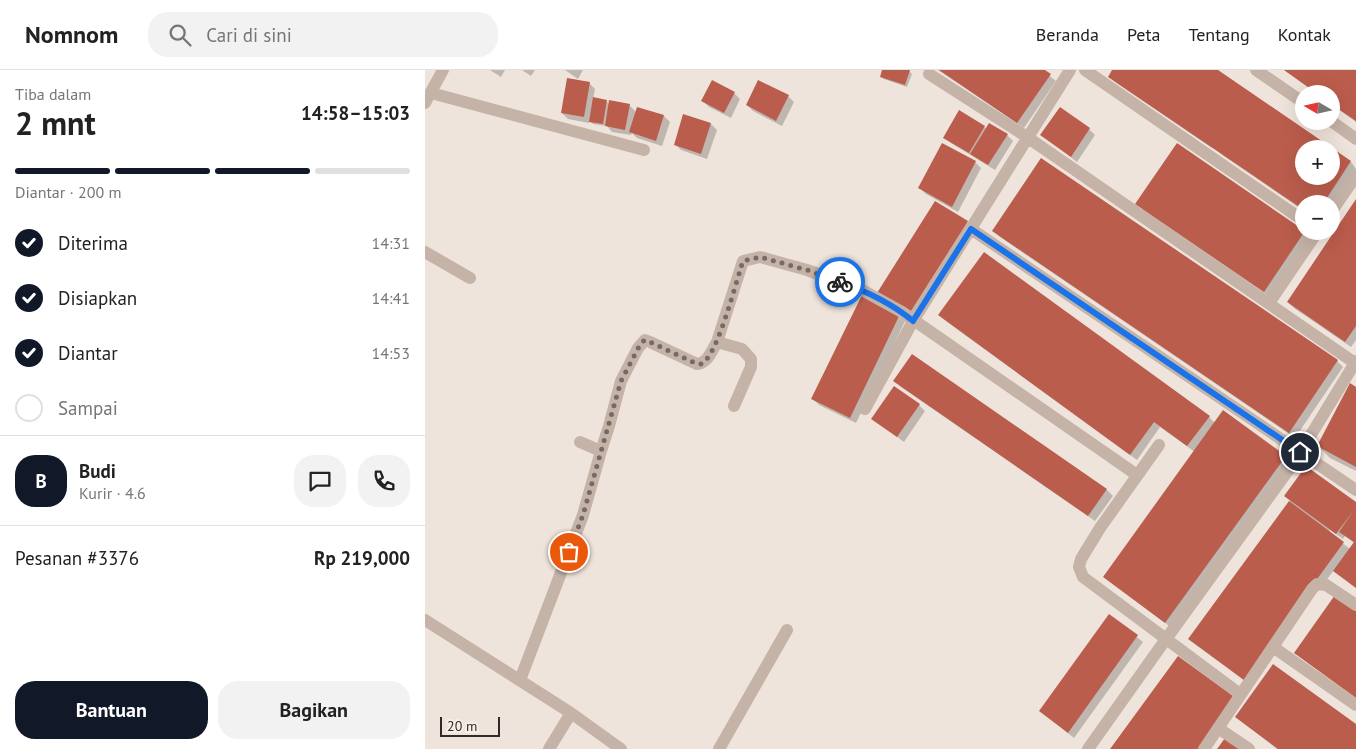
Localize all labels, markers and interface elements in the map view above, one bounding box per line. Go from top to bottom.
search box [148,12,498,57]
text: Nomnom [25,19,118,50]
icon: search [166,21,194,49]
text: Cari di sini [206,23,292,47]
text: Beranda [1036,23,1099,46]
text: Peta [1127,23,1161,46]
text: Tentang [1189,23,1250,46]
text: Kontak [1278,23,1331,46]
text: Tiba dalam [15,84,91,104]
north arrow [1295,85,1340,130]
map controls [1295,85,1340,240]
text: 14:58–15:03 [301,101,410,125]
text: 2 mnt [15,102,96,144]
button: + [1295,140,1340,185]
text: Diantar · 200 m [15,182,121,202]
button: − [1295,195,1340,240]
icon: check [15,229,43,257]
text: Diterima [58,231,128,255]
text: 14:31 [372,233,410,253]
courier [815,257,865,307]
icon: bike [826,268,854,296]
icon: check [15,284,43,312]
text: Disiapkan [58,286,137,310]
text: 14:41 [372,288,410,308]
icon: check [15,339,43,367]
text: Diantar [58,341,118,365]
text: 14:53 [372,343,410,363]
text: Sampai [58,396,118,420]
pin [1279,431,1321,473]
icon: home [1286,438,1314,466]
button: chat [294,455,346,507]
button: phone [358,455,410,507]
text: Budi [79,459,116,483]
text: B [35,469,47,493]
text: Kurir · 4.6 [79,483,146,503]
pin [548,531,590,573]
icon: bag [555,538,583,566]
text: Pesanan #3376 [15,546,139,570]
text: Rp 219,000 [314,546,410,570]
button: Bantuan [15,681,208,739]
button: Bagikan [218,681,410,739]
scale bar [440,714,500,737]
text: 20 m [447,717,477,735]

